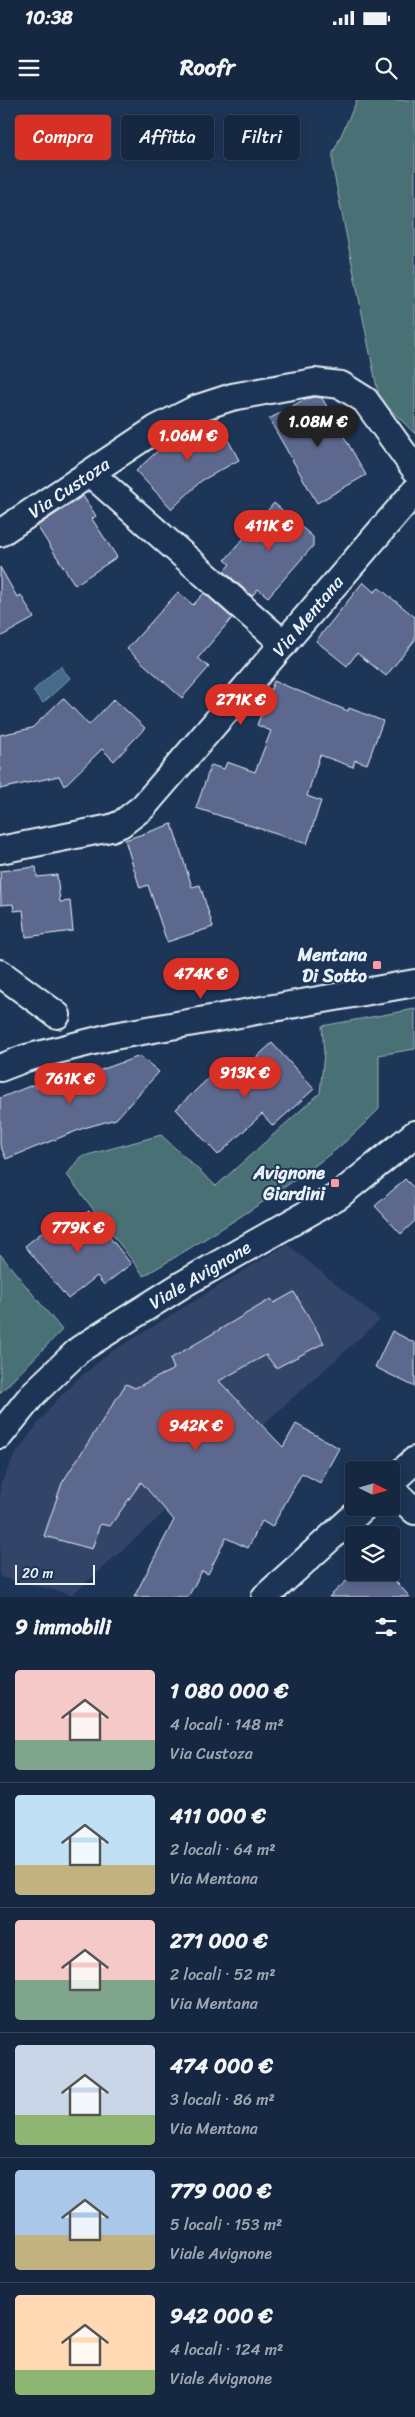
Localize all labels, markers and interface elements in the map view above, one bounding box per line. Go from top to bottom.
text: 10:38 [25,1,73,34]
text: Roofr [180,48,235,87]
icon: menu [15,54,43,82]
icon: search [372,54,400,82]
chip: Compra [15,115,111,160]
chip: Affitta [121,115,214,160]
chip: Filtri [224,115,300,160]
pin: 1.08M € [272,406,364,448]
text: 1.08M € [288,407,348,436]
pin: 1.06M € [142,420,234,462]
text: 1.06M € [159,421,217,450]
street label: Via Custoza [21,448,117,527]
pin: 411K € [228,510,310,552]
text: 411K € [245,511,293,540]
street label: Via Mentana [264,567,353,664]
pin: 271K € [200,684,282,726]
text: 271K € [216,685,266,714]
place label: Mentana Di Sotto [297,939,368,992]
pin: 474K € [160,958,242,1000]
text: 474K € [174,959,228,988]
marker: Mentana Di Sotto [371,959,383,971]
pin: 913K € [204,1056,286,1099]
text: 913K € [220,1058,270,1087]
pin: 761K € [29,1062,111,1105]
text: 761K € [45,1064,95,1093]
place label: Avignone Giardini [252,1157,326,1210]
marker: Avignone Giardini [329,1177,341,1189]
pin: 779K € [37,1212,119,1254]
text: 779K € [52,1213,104,1242]
street label: Viale Avignone [143,1232,258,1318]
pin: 942K € [155,1410,237,1452]
text: 942K € [169,1411,223,1440]
north arrow [345,1461,400,1516]
map controls [345,1461,400,1581]
button: layers [345,1526,400,1581]
text: 20 m [22,1561,53,1586]
scale bar [15,1562,95,1585]
text: 9 immobili [15,1608,111,1646]
icon: filters [372,1613,400,1641]
text: 1 080 000 € [170,1672,288,1710]
icon: home [55,1690,115,1750]
text: 4 locali · 148 m² [170,1710,284,1739]
text: Via Custoza [170,1739,253,1768]
text: 411 000 € [170,1797,266,1835]
icon: home [55,1815,115,1875]
text: 2 locali · 64 m² [170,1835,276,1864]
text: Via Mentana [170,1864,258,1893]
text: 271 000 € [170,1922,268,1960]
icon: home [55,1940,115,2000]
text: 2 locali · 52 m² [170,1960,275,1989]
text: Via Mentana [170,1989,258,2018]
text: 474 000 € [170,2047,273,2085]
icon: home [55,2065,115,2125]
text: 3 locali · 86 m² [170,2085,275,2114]
text: Via Mentana [170,2114,258,2143]
text: 779 000 € [170,2172,272,2210]
icon: home [55,2190,115,2250]
text: 5 locali · 153 m² [170,2210,282,2239]
text: Viale Avignone [170,2239,272,2268]
text: 942 000 € [170,2297,273,2335]
icon: home [55,2315,115,2375]
text: 4 locali · 124 m² [170,2335,283,2364]
text: Viale Avignone [170,2364,272,2393]

